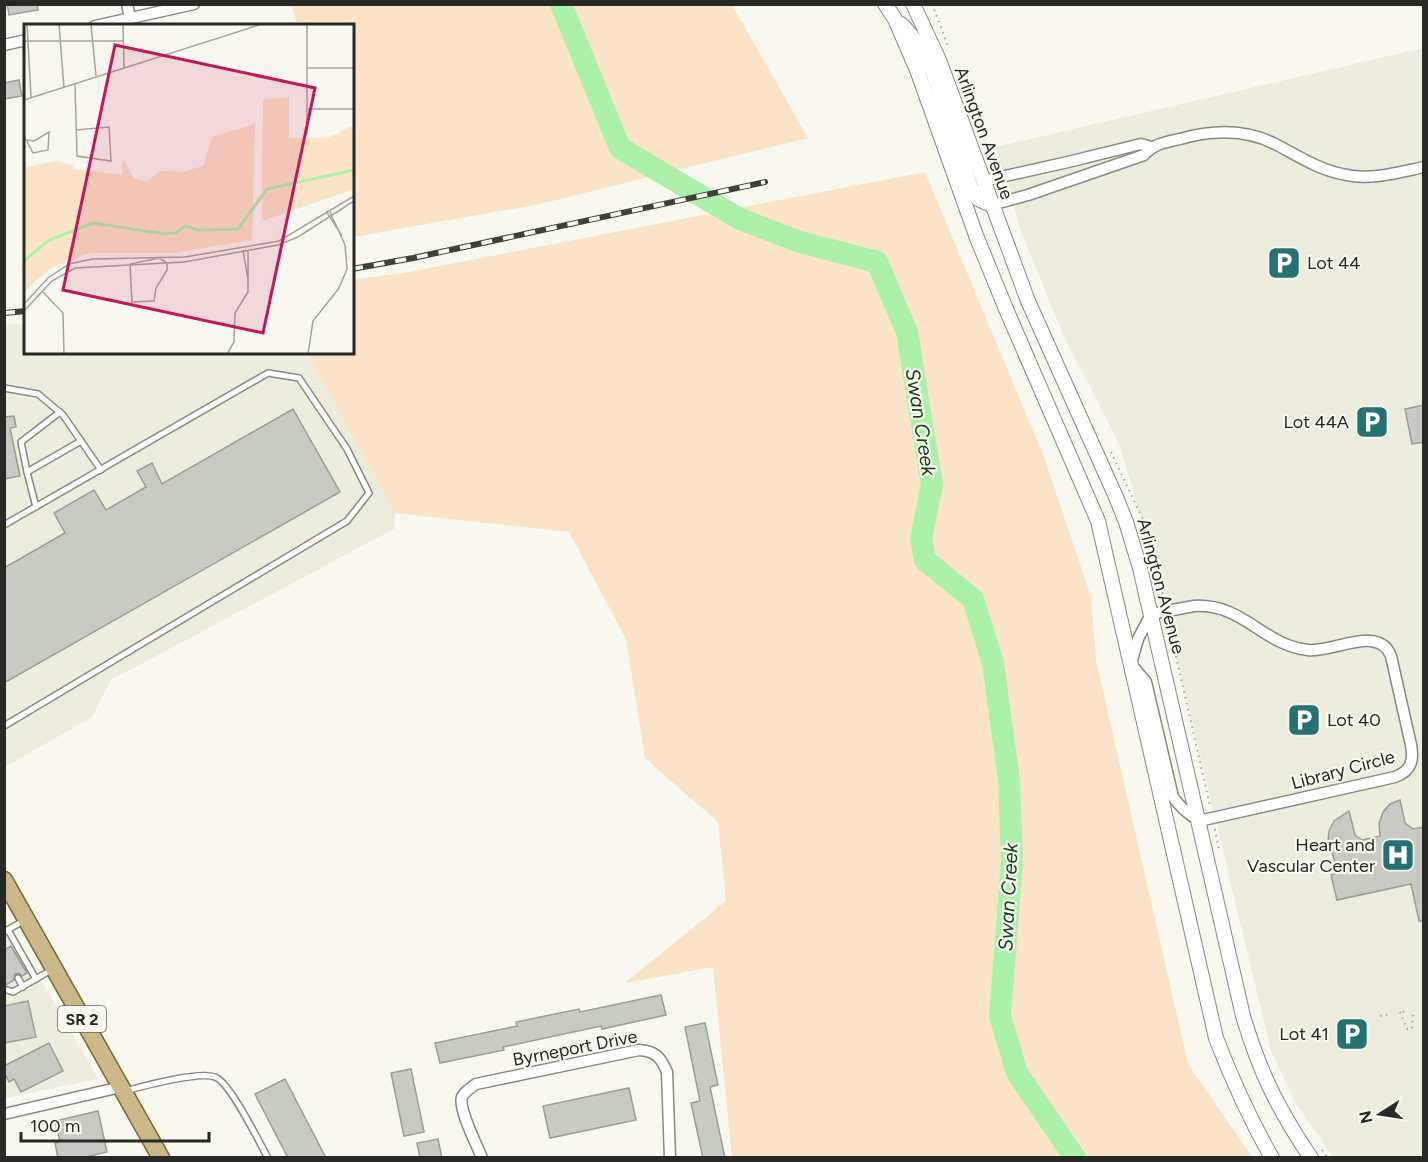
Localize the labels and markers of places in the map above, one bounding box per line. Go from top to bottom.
parking icon: Lot 44 [1266,245,1302,281]
place label: Lot 44 [1307,252,1360,274]
parking icon: Lot 44A [1354,404,1390,440]
place label: Lot 44A [1283,411,1349,433]
parking icon: Lot 40 [1286,702,1322,738]
place label: Lot 40 [1327,709,1381,731]
place label: Heart and Vascular Center [1247,834,1375,877]
hospital icon: Heart and Vascular Center [1380,837,1416,873]
parking icon: Lot 41 [1334,1016,1370,1052]
place label: Lot 41 [1279,1023,1329,1045]

